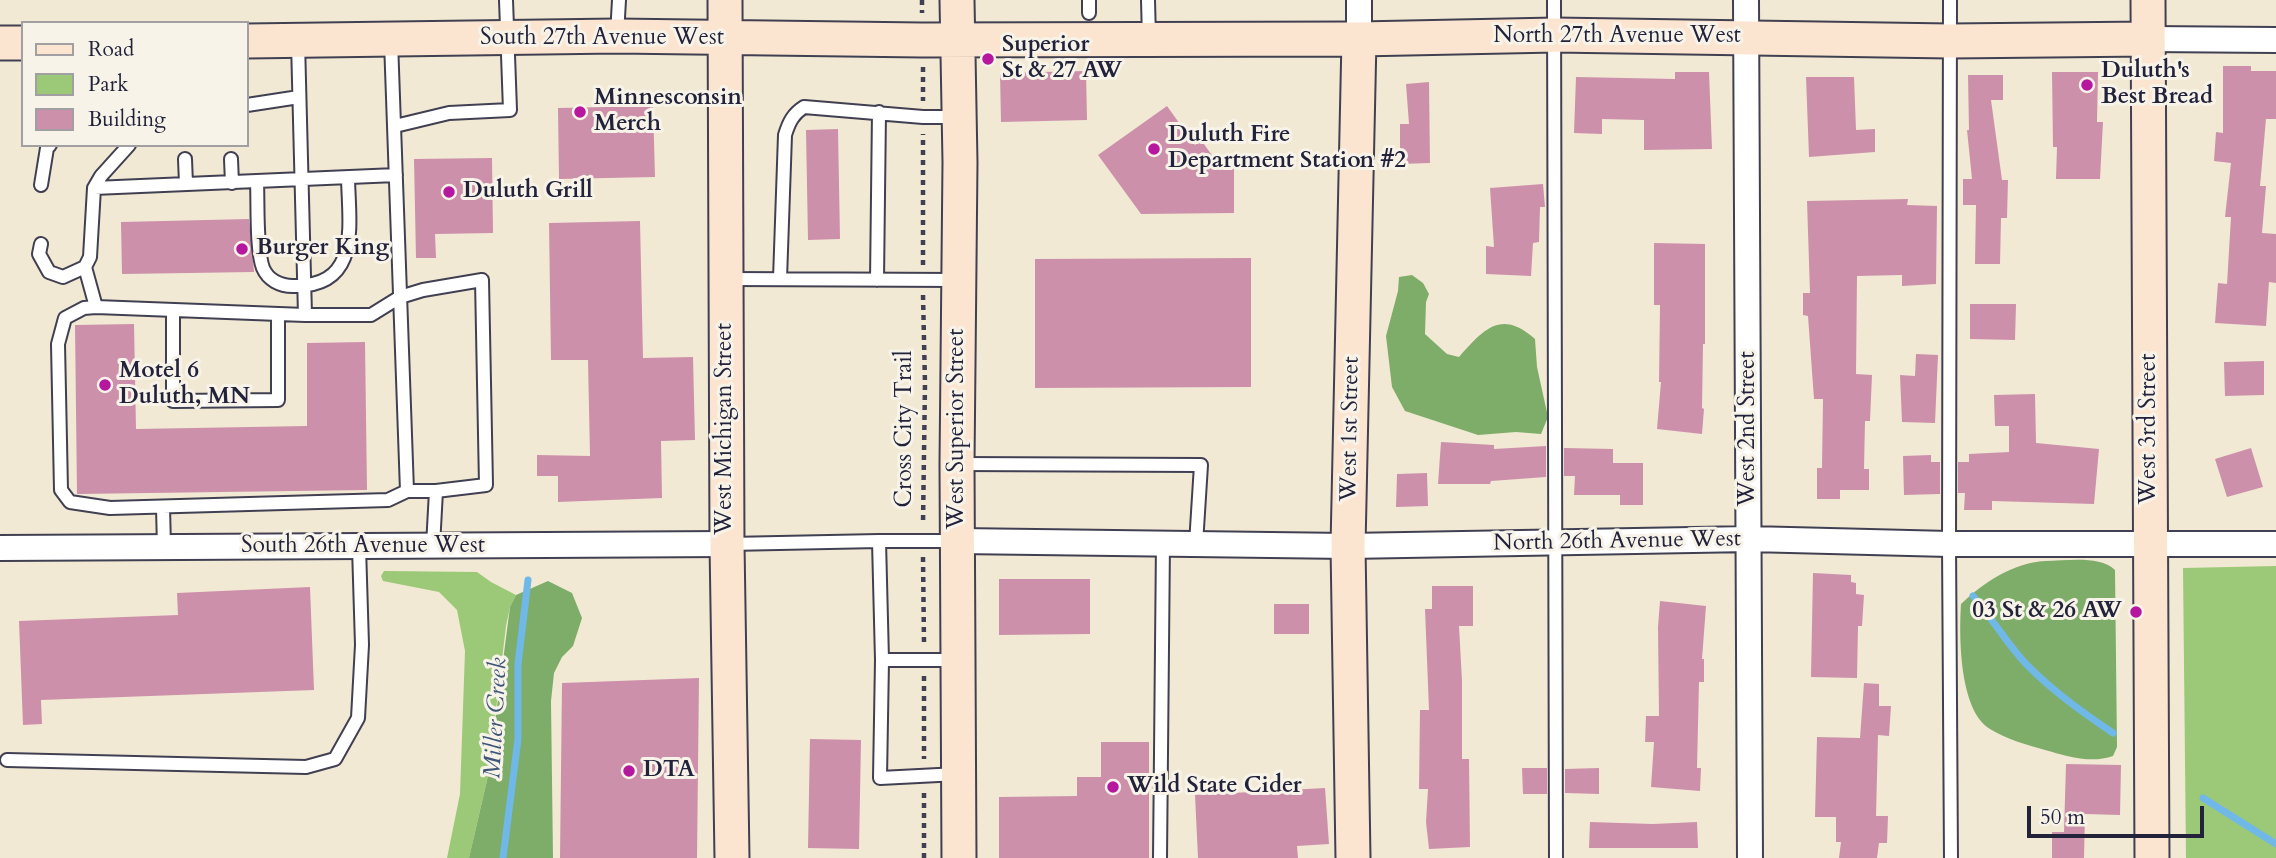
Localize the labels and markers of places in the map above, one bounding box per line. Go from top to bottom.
place label: Superior St & 27 AW [1002,32,1122,86]
marker: Superior St & 27 AW [980,51,996,67]
place label: Duluth's Best Bread [2101,58,2213,112]
marker: Duluth's Best Bread [2079,77,2095,93]
place label: Minnesconsin Merch [594,85,742,139]
marker: Minnesconsin Merch [572,104,588,120]
place label: Duluth Fire Department Station #2 [1168,122,1406,176]
marker: Duluth Fire Department Station #2 [1146,141,1162,157]
place label: Duluth Grill [463,178,593,206]
marker: Duluth Grill [441,184,457,200]
place label: Burger King [256,235,389,263]
marker: Burger King [234,241,250,257]
place label: Motel 6 Duluth, MN [119,358,250,412]
marker: Motel 6 Duluth, MN [97,377,113,393]
place label: 03 St & 26 AW [1972,598,2122,626]
marker: 03 St & 26 AW [2128,604,2144,620]
place label: DTA [643,757,695,785]
marker: DTA [621,763,637,779]
place label: Wild State Cider [1127,773,1302,801]
marker: Wild State Cider [1105,779,1121,795]

